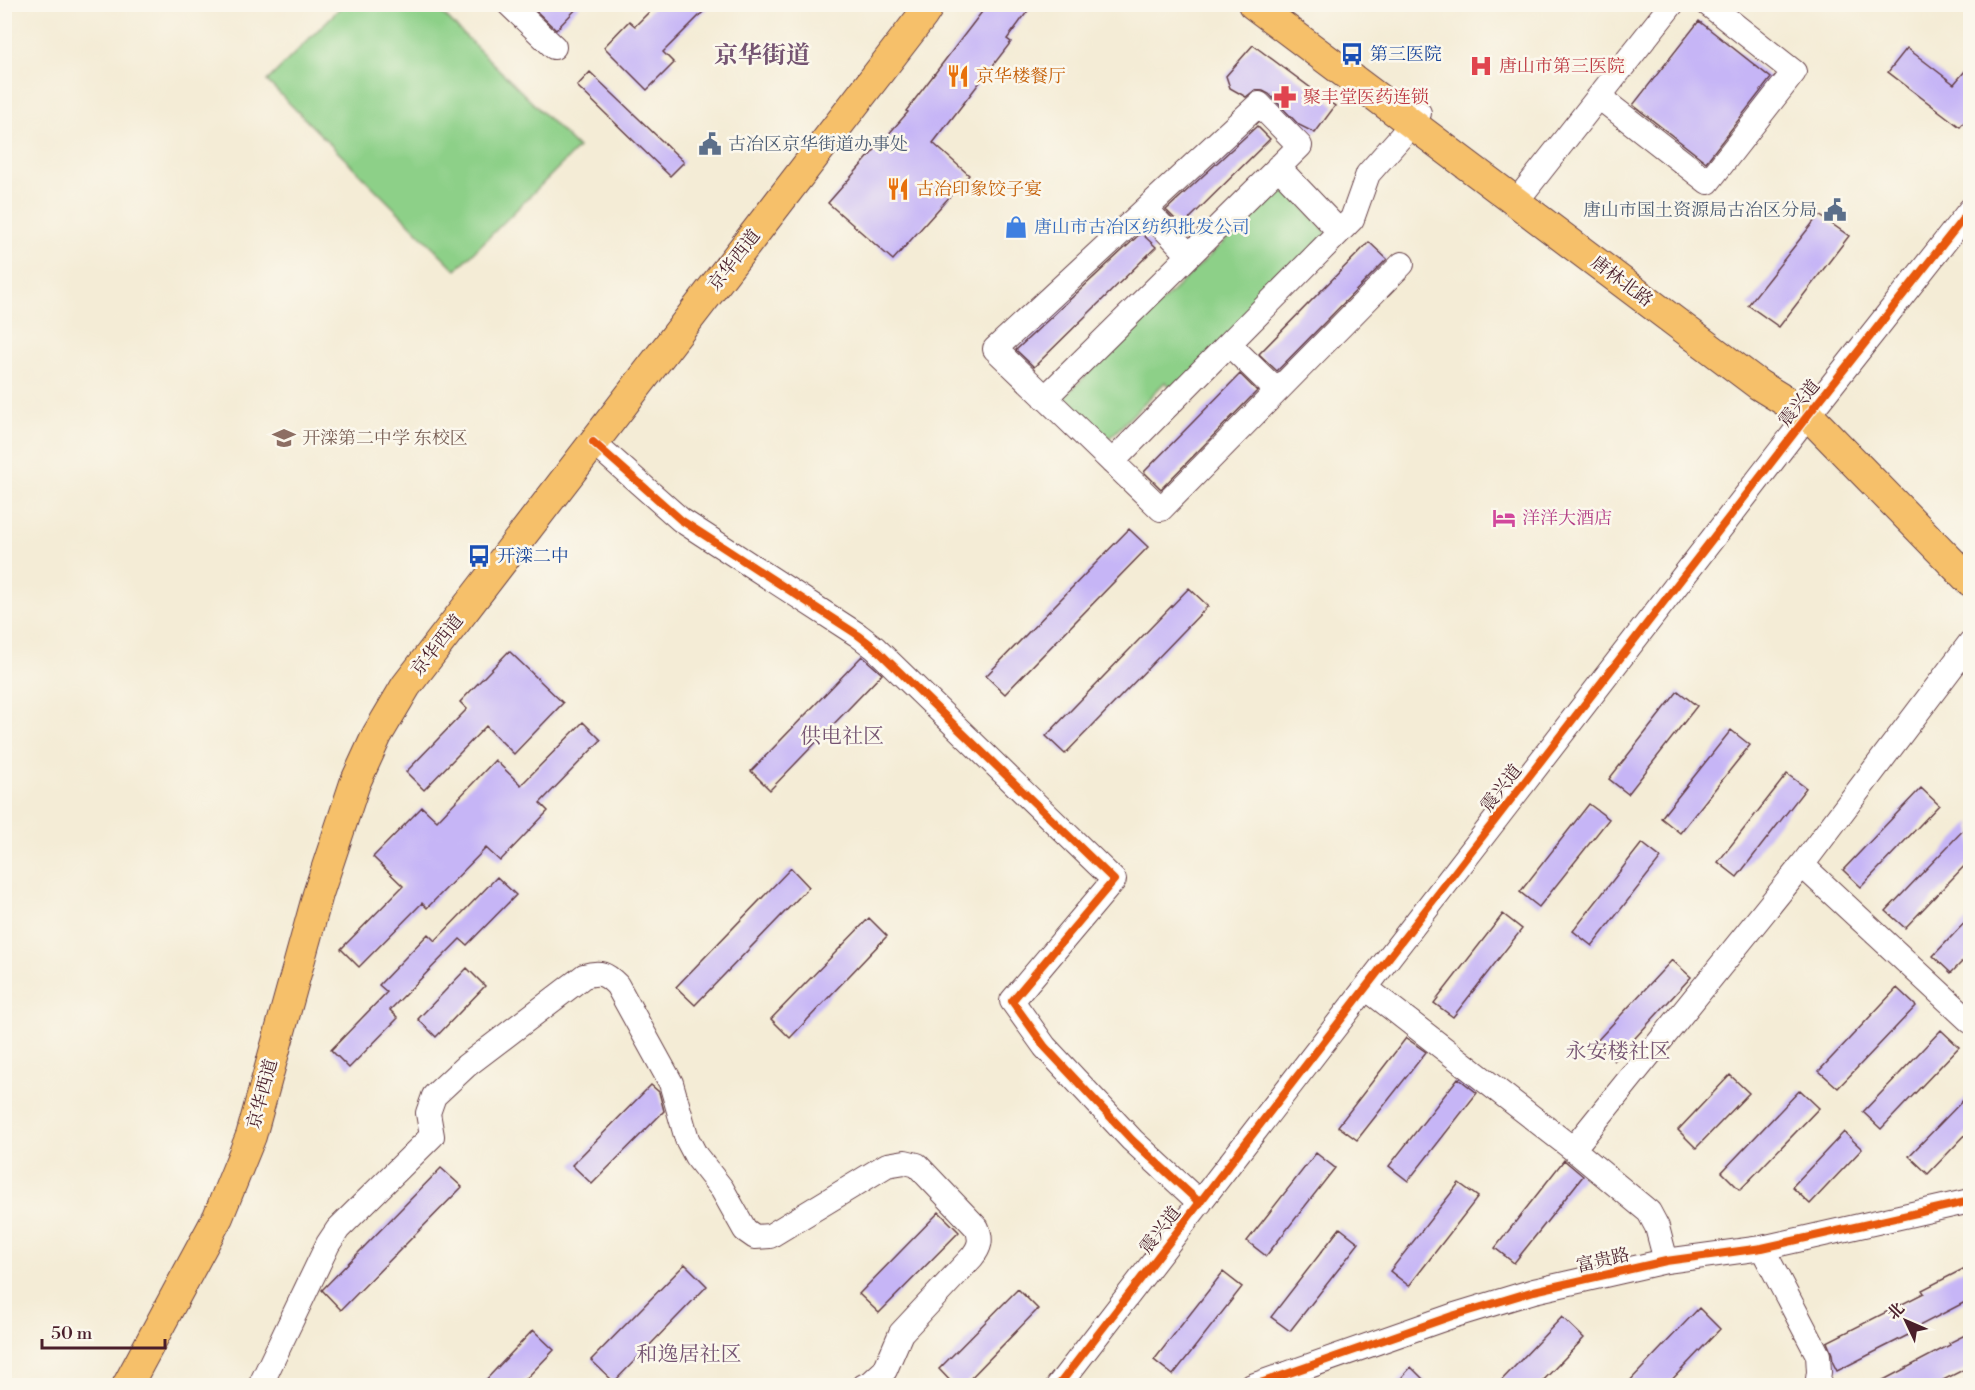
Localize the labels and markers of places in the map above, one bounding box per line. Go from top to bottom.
bus stop icon: 第三医院 [1339,41,1365,67]
place label: 第三医院 [1370,43,1442,66]
hospital icon: 唐山市第三医院 [1468,53,1494,79]
place label: 唐山市第三医院 [1499,55,1625,78]
restaurant icon: 京华楼餐厅 [945,63,971,89]
place label: 京华楼餐厅 [976,65,1066,88]
pharmacy icon: 聚丰堂医药连锁 [1272,84,1298,110]
place label: 聚丰堂医药连锁 [1303,86,1429,109]
public building icon: 古冶区京华街道办事处 [697,131,723,157]
place label: 古冶区京华街道办事处 [728,133,908,156]
restaurant icon: 古冶印象饺子宴 [885,176,911,202]
place label: 古冶印象饺子宴 [916,178,1042,201]
public building icon: 唐山市国土资源局古冶区分局 [1822,197,1848,223]
place label: 唐山市国土资源局古冶区分局 [1583,199,1817,222]
shop icon: 唐山市古冶区纺织批发公司 [1003,214,1029,240]
place label: 唐山市古冶区纺织批发公司 [1034,216,1250,239]
school or university icon: 开滦第二中学 东校区 [271,425,297,451]
place label: 开滦第二中学 东校区 [302,427,468,450]
hotel icon: 洋洋大酒店 [1491,505,1517,531]
place label: 洋洋大酒店 [1522,507,1612,530]
bus stop icon: 开滦二中 [466,543,492,569]
place label: 开滦二中 [497,545,569,568]

